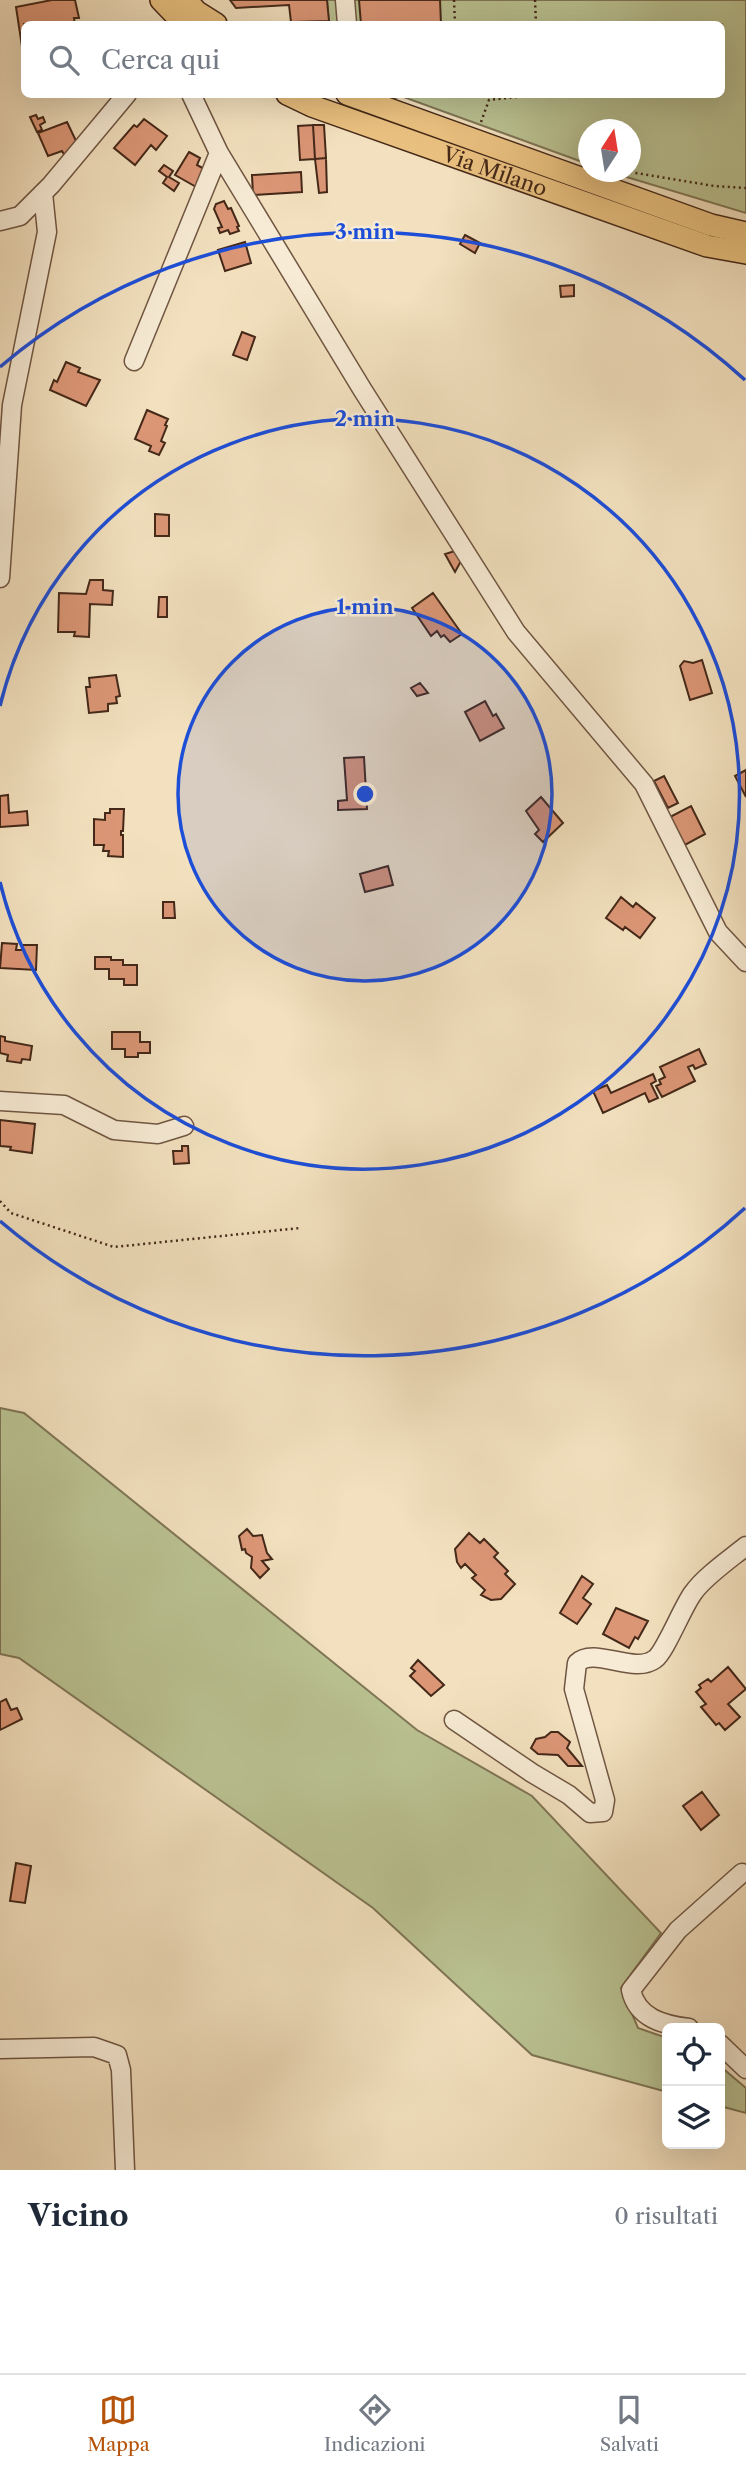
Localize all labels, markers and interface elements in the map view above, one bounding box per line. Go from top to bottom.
search box [21,21,725,98]
icon: search [45,41,83,79]
text: Cerca qui [101,44,220,76]
north arrow [578,119,641,182]
street label: Via Milano [439,141,551,201]
text: 3 min [335,219,396,244]
text: 2 min [335,406,396,431]
text: 1 min [336,594,394,619]
centre of rings [353,782,377,806]
map controls [662,2023,725,2149]
button: locate [662,2023,725,2086]
button: layers [662,2086,725,2149]
text: Vicino [28,2197,128,2234]
text: 0 risultati [614,2202,718,2230]
tab: Mappa [87,2391,150,2456]
tab: Indicazioni [324,2391,425,2456]
tab: Salvati [600,2391,659,2456]

